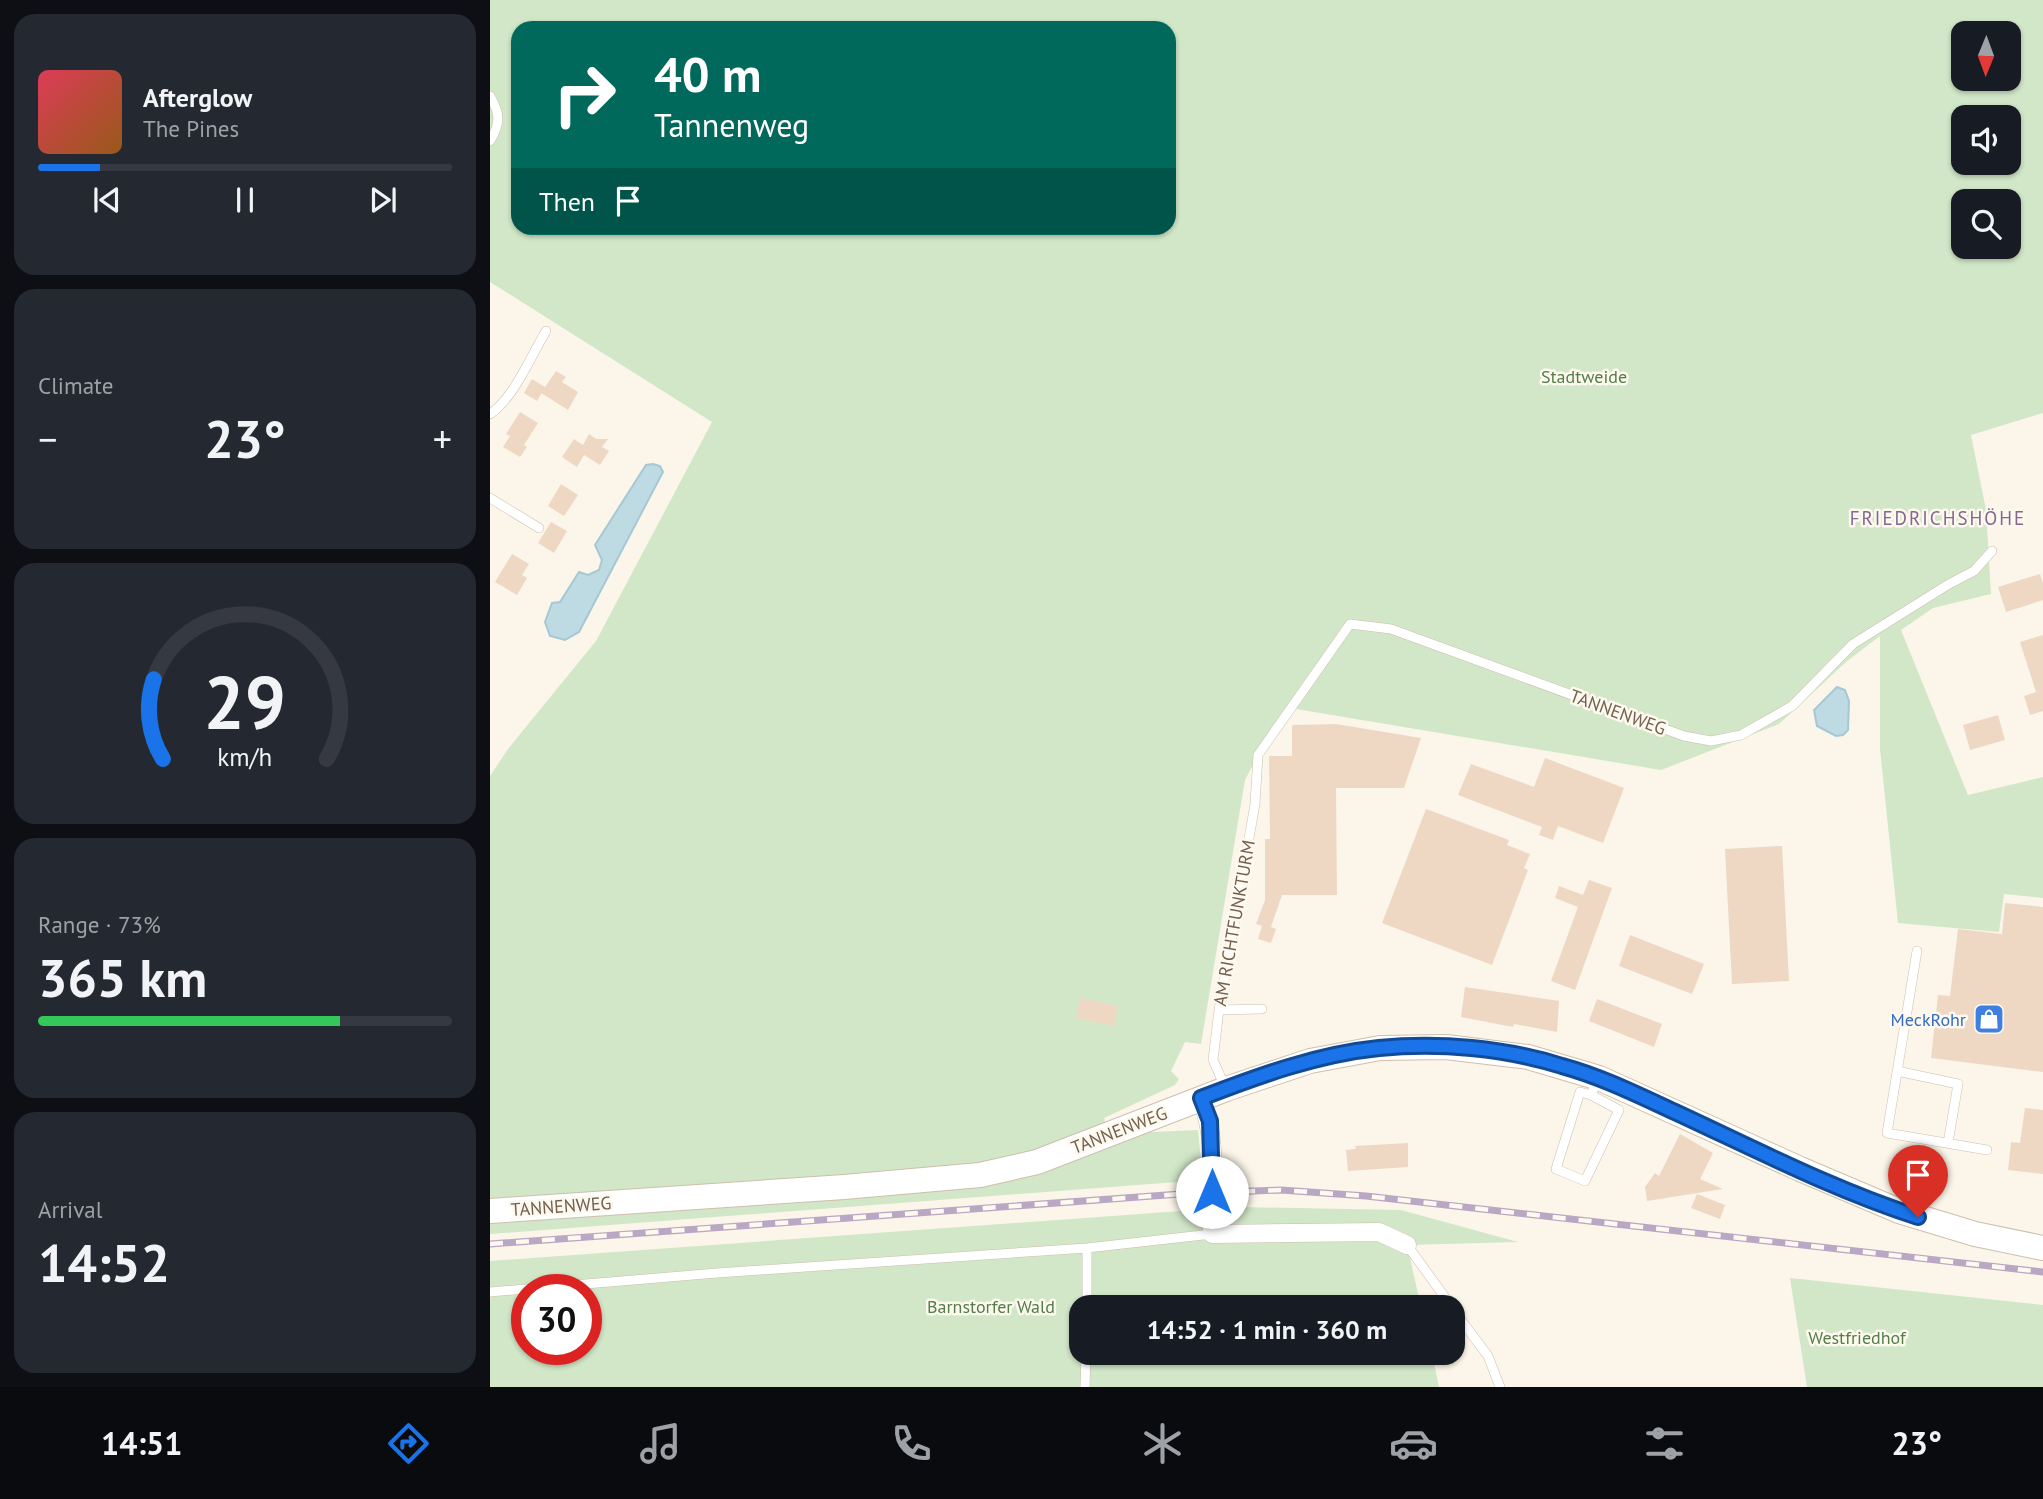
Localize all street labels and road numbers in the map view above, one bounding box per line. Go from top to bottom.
street label: TANNENWEG [1567,684,1669,740]
street label: AM RICHTFUNKTURM [1208,838,1260,1008]
street label: TANNENWEG [1068,1101,1170,1159]
street label: TANNENWEG [510,1191,612,1221]

